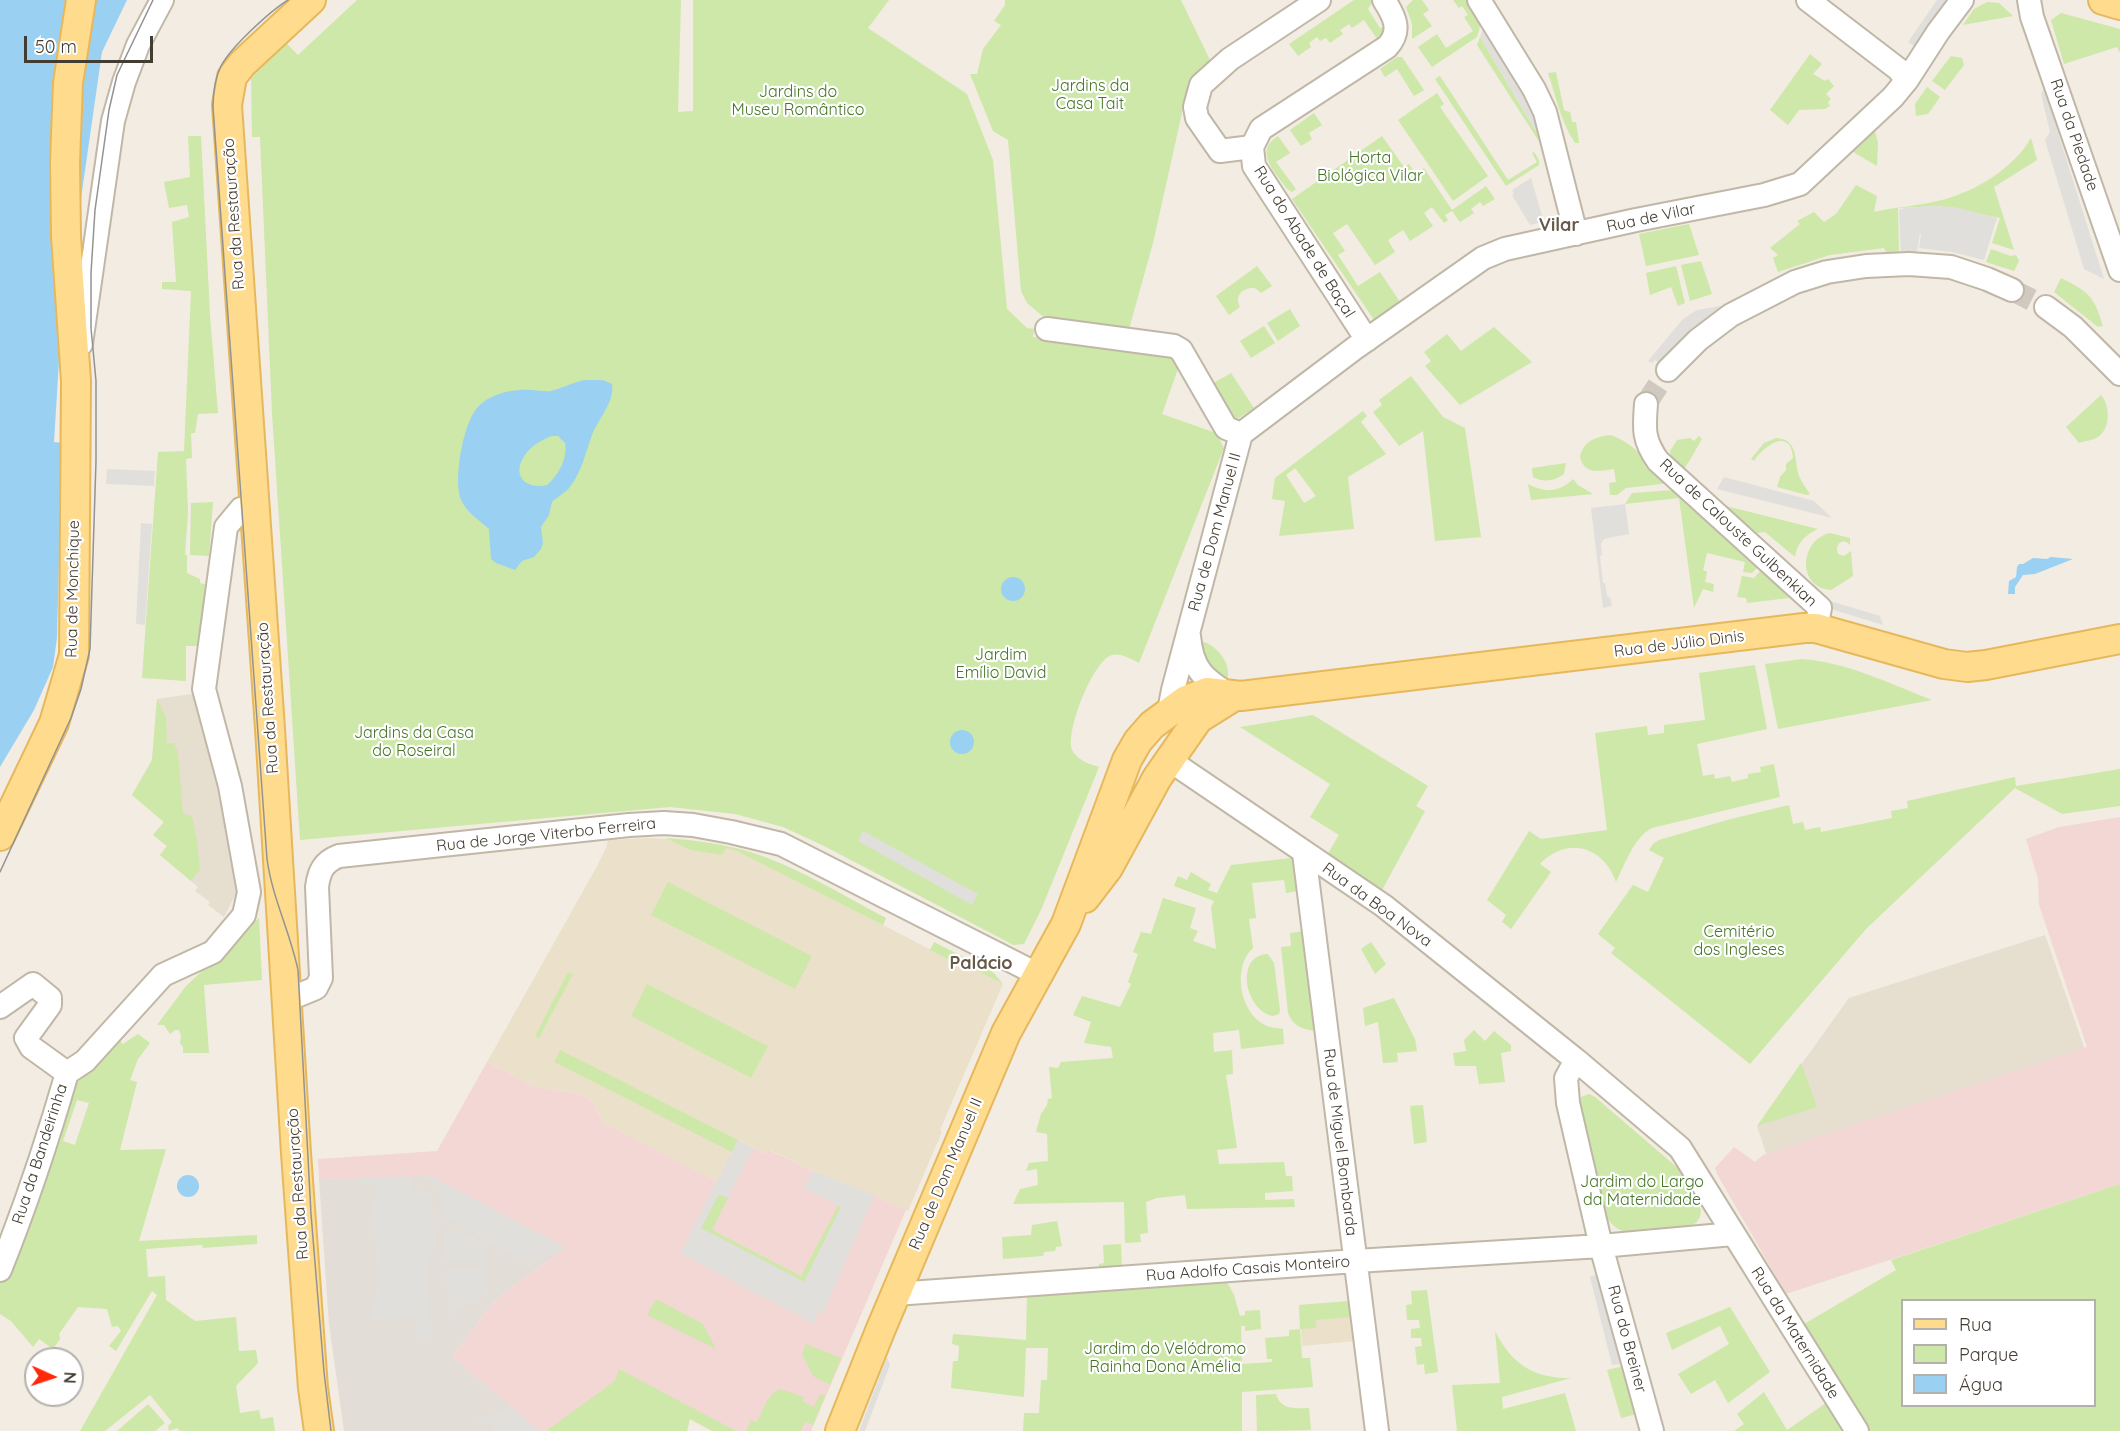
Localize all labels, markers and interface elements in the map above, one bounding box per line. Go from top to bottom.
scale bar [27,24,156,62]
text: 50 m [35,35,77,58]
park label: Jardins da Casa Tait [1051,76,1129,114]
street label: Rua da Piedade [2046,76,2102,194]
park label: Jardins do Museu Romântico [732,82,864,120]
street label: Rua da Restauração [219,137,249,291]
park label: Horta Biológica Vilar [1317,148,1423,186]
street label: Rua do Abade de Baçal [1249,163,1359,321]
street label: Rua de Vilar [1605,199,1697,237]
district label: Vilar [1539,215,1579,237]
street label: Rua de Dom Manuel II [1185,451,1245,613]
street label: Rua de Calouste Gulbenkian [1655,455,1821,611]
street label: Rua de Monchique [62,520,84,658]
street label: Rua da Restauração [253,621,283,775]
street label: Rua de Júlio Dinis [1613,626,1745,662]
park label: Jardim Emílio David [956,645,1046,683]
park label: Jardins da Casa do Roseiral [354,723,474,761]
street label: Rua de Jorge Viterbo Ferreira [435,814,657,856]
street label: Rua da Boa Nova [1318,859,1436,951]
park label: Cemitério dos Ingleses [1693,922,1785,960]
district label: Palácio [949,953,1013,975]
street label: Rua de Miguel Bombarda [1319,1047,1361,1237]
street label: Rua da Bandeirinha [8,1081,72,1227]
street label: Rua de Dom Manuel II [905,1095,987,1253]
street label: Rua da Restauração [283,1107,313,1261]
park label: Jardim do Largo da Maternidade [1580,1172,1704,1210]
street label: Rua Adolfo Casais Monteiro [1145,1252,1351,1286]
street label: Rua da Maternidade [1747,1264,1843,1402]
street label: Rua do Breiner [1603,1283,1651,1395]
legend [1901,1299,2096,1407]
text: Rua [1959,1313,1992,1336]
park label: Jardim do Velódromo Rainha Dona Amélia [1084,1339,1246,1377]
text: Parque [1959,1343,2018,1366]
north arrow [24,1347,84,1407]
text: N [60,1371,80,1384]
text: Água [1959,1373,2003,1396]

